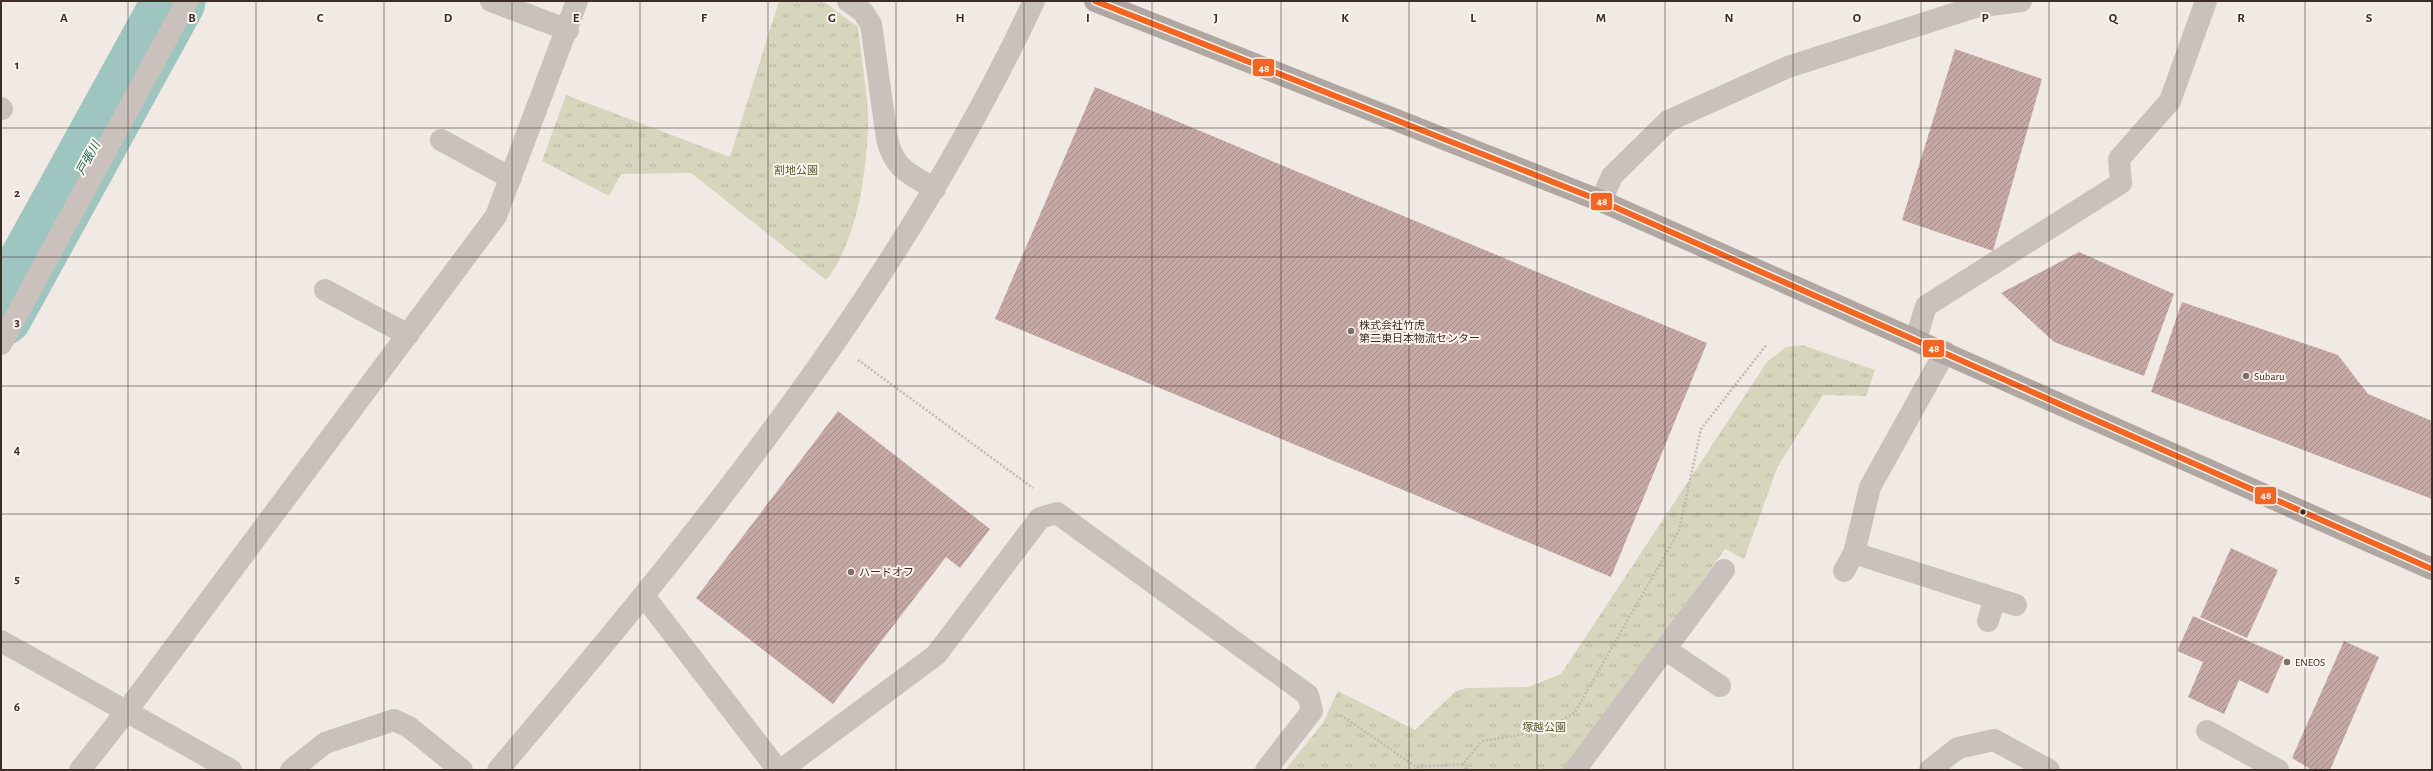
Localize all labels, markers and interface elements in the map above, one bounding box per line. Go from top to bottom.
text: A [60,12,68,25]
text: B [188,12,196,25]
text: C [317,12,324,25]
text: D [444,12,453,25]
text: E [573,12,580,25]
text: F [701,12,708,25]
text: G [828,12,836,25]
text: H [955,12,965,25]
text: I [1086,12,1090,25]
text: J [1214,12,1218,25]
text: K [1341,12,1349,25]
text: L [1470,12,1476,25]
text: M [1596,12,1606,25]
text: N [1724,12,1734,25]
text: O [1853,12,1862,25]
text: P [1981,12,1989,25]
text: Q [2109,12,2119,25]
text: R [2237,12,2245,25]
text: S [2366,12,2373,25]
line badge: 48 [1252,58,1275,77]
text: 1 [15,59,19,72]
text: 48 [1259,63,1269,74]
water label: 戸張川 [74,138,103,177]
park label: 割地公園 [774,164,818,176]
text: 2 [14,187,20,200]
line badge: 48 [1590,192,1613,211]
text: 48 [1597,196,1607,207]
text: 3 [14,316,20,329]
place label: 株式会社竹虎 第二東日本物流センター [1359,319,1480,344]
marker: 株式会社竹虎 第二東日本物流センター [1346,326,1356,336]
line badge: 48 [1922,339,1945,358]
text: 48 [1929,343,1939,354]
marker: Subaru [2241,371,2251,381]
place label: Subaru [2254,371,2285,382]
text: 4 [14,444,21,457]
line badge: 48 [2254,486,2277,505]
text: 48 [2261,490,2271,501]
unlabelled marker [2298,507,2308,517]
marker: ハードオフ [846,567,856,577]
place label: ハードオフ [859,567,914,578]
text: 5 [14,573,20,586]
marker: ENEOS [2282,657,2292,667]
place label: ENEOS [2295,657,2325,668]
text: 6 [14,701,20,714]
park label: 塚越公園 [1522,721,1566,733]

